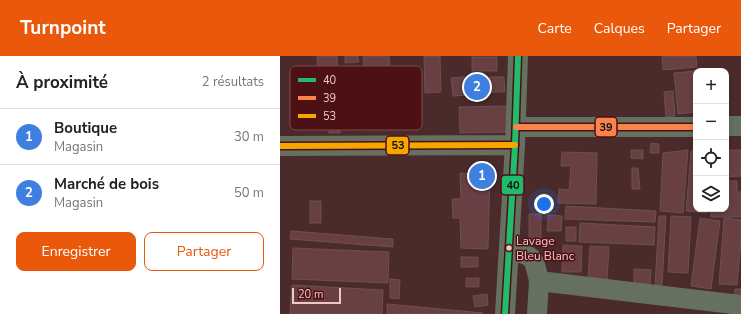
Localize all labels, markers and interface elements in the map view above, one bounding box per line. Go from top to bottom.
text: Turnpoint [20,15,106,41]
text: Carte [538,19,572,38]
text: Calques [594,19,645,38]
text: Partager [667,19,721,38]
legend [290,66,422,130]
map controls [693,68,729,212]
button: + [693,68,729,104]
text: À proximité [16,71,108,94]
pin: 2 [464,72,490,102]
text: 2 résultats [202,73,264,91]
text: 40 [323,73,337,88]
text: 39 [323,91,336,106]
button: − [693,104,729,140]
text: 53 [323,109,336,124]
line badge: 39 [595,117,617,137]
text: Boutique [54,118,117,138]
text: 39 [599,120,613,135]
text: 1 [25,128,33,146]
text: 30 m [234,128,264,146]
line badge: 53 [386,136,409,155]
text: Magasin [54,138,103,156]
text: 53 [391,138,405,153]
button: locate [693,140,729,176]
pin: 1 [469,161,495,191]
text: Marché de bois [54,174,159,194]
line badge: 40 [501,175,524,195]
button: layers [693,176,729,212]
text: 40 [506,178,520,193]
text: 2 [25,184,33,202]
text: 50 m [234,184,264,202]
text: Magasin [54,194,103,212]
your location [534,194,554,214]
button: Enregistrer [16,232,136,271]
button: Partager [144,232,264,271]
place label: Lavage Bleu Blanc [516,233,575,264]
marker: Lavage Bleu Blanc [504,243,514,253]
scale bar [292,286,341,305]
text: 20 m [298,287,323,302]

